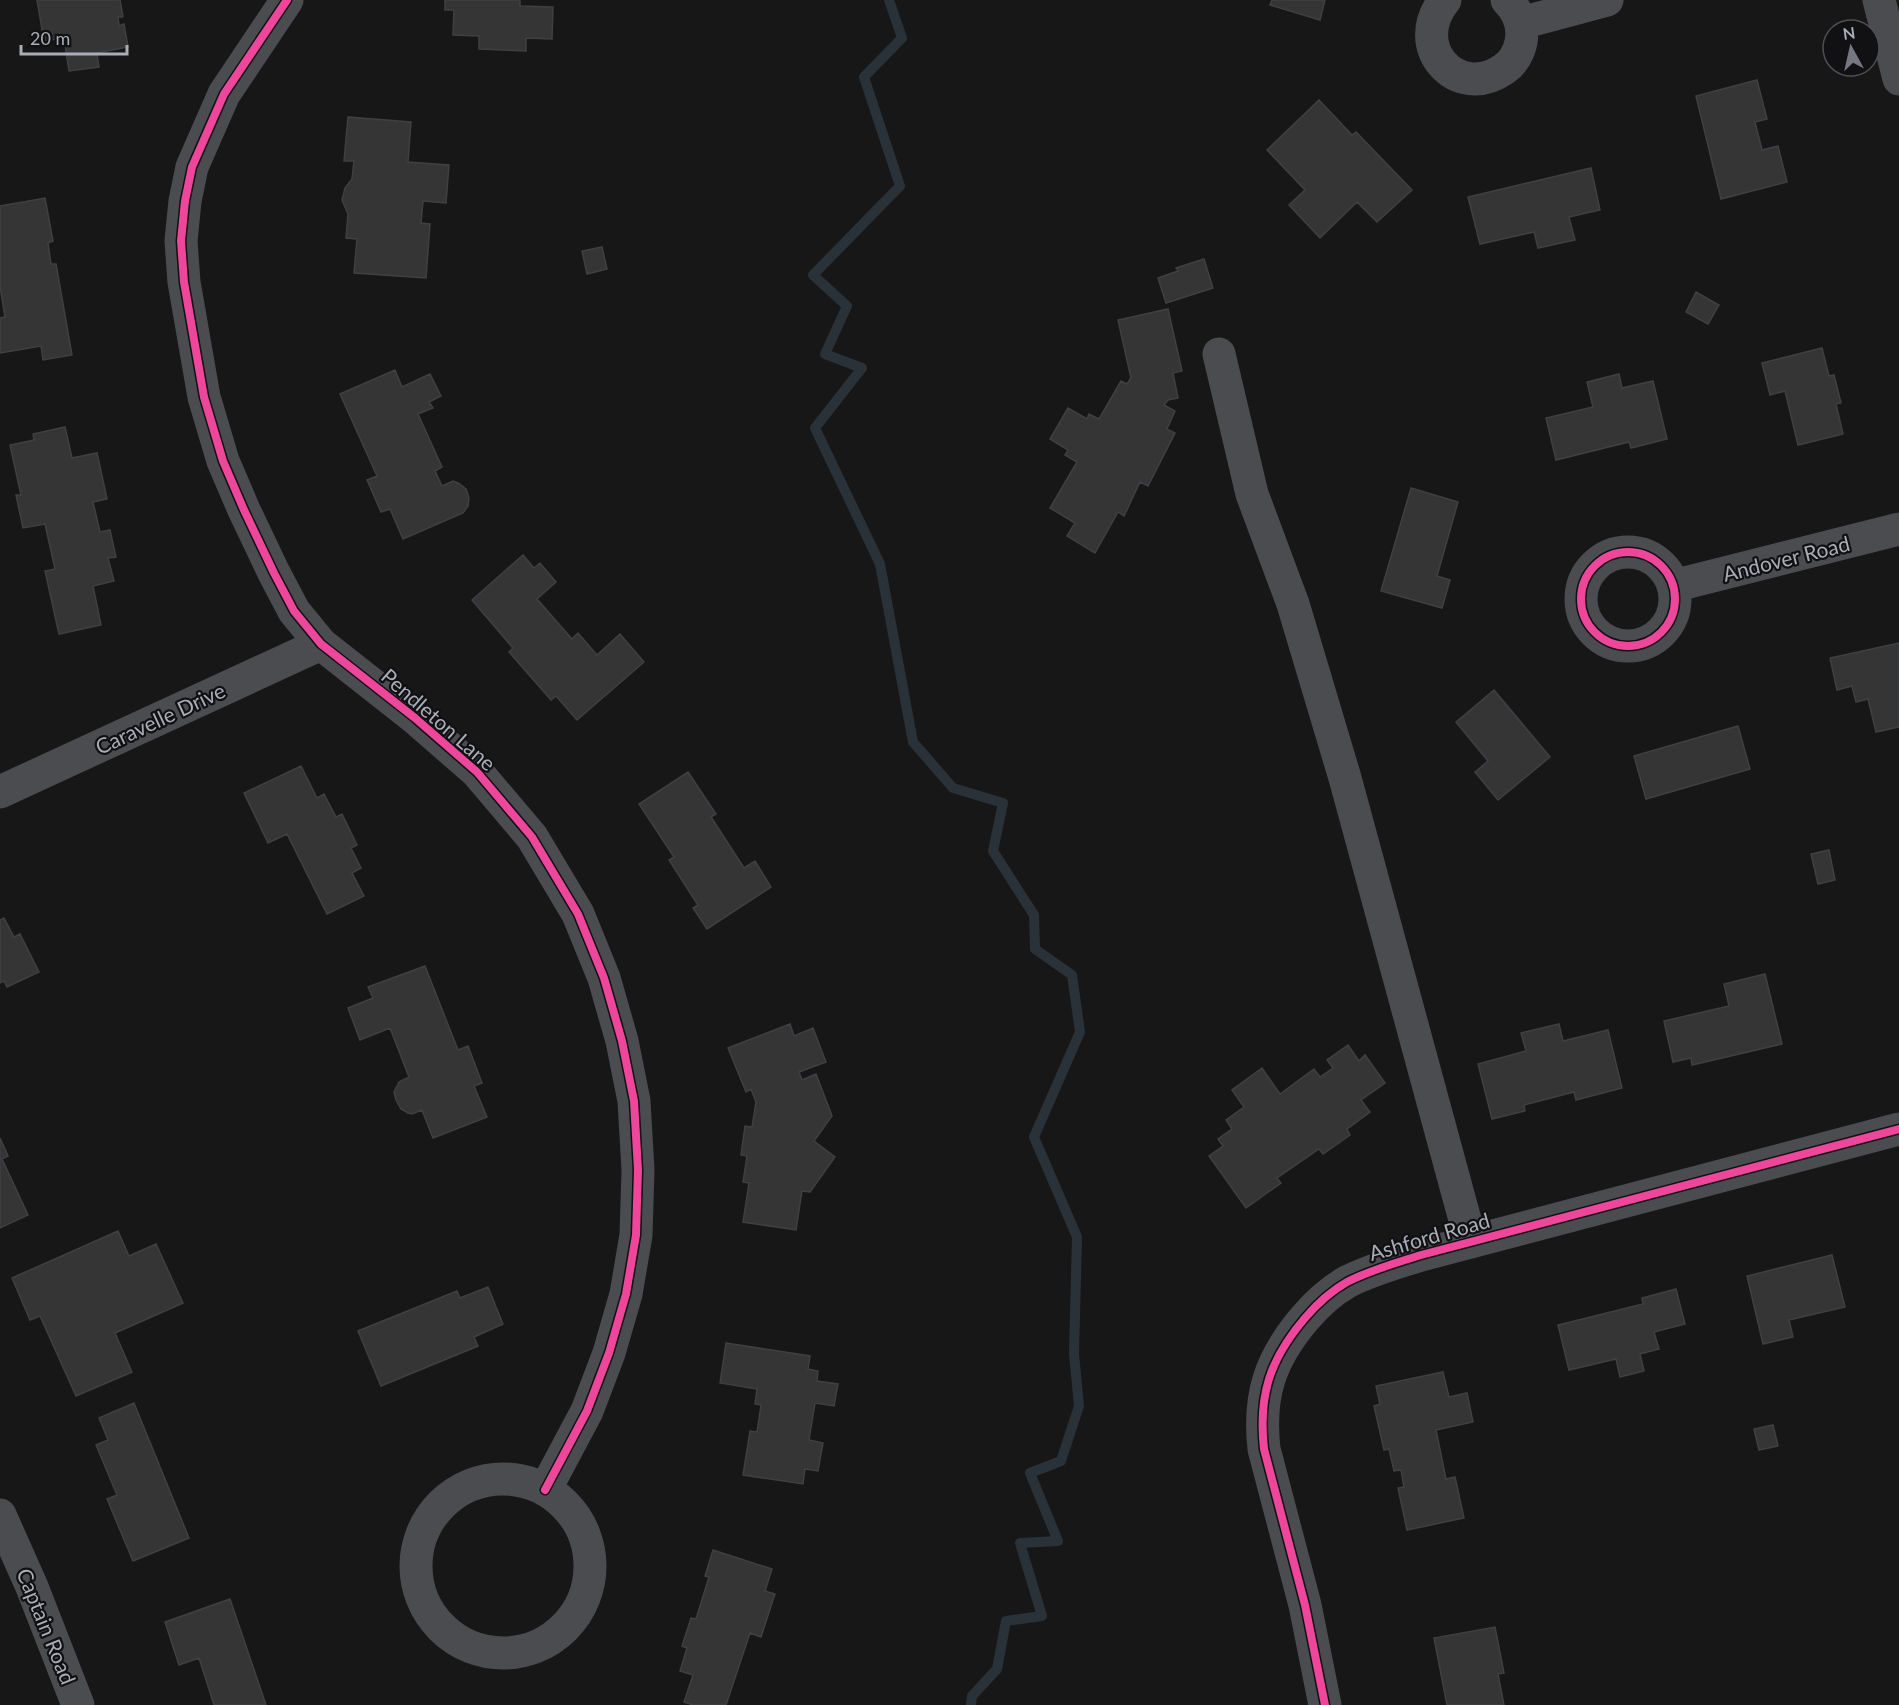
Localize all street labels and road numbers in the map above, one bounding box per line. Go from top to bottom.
street label: Andover Road [1720,530,1852,586]
street label: Pendleton Lane [377,663,501,775]
street label: Caravelle Drive [91,677,229,759]
street label: Ashford Road [1366,1207,1492,1265]
street label: Captain Road [12,1564,82,1688]

